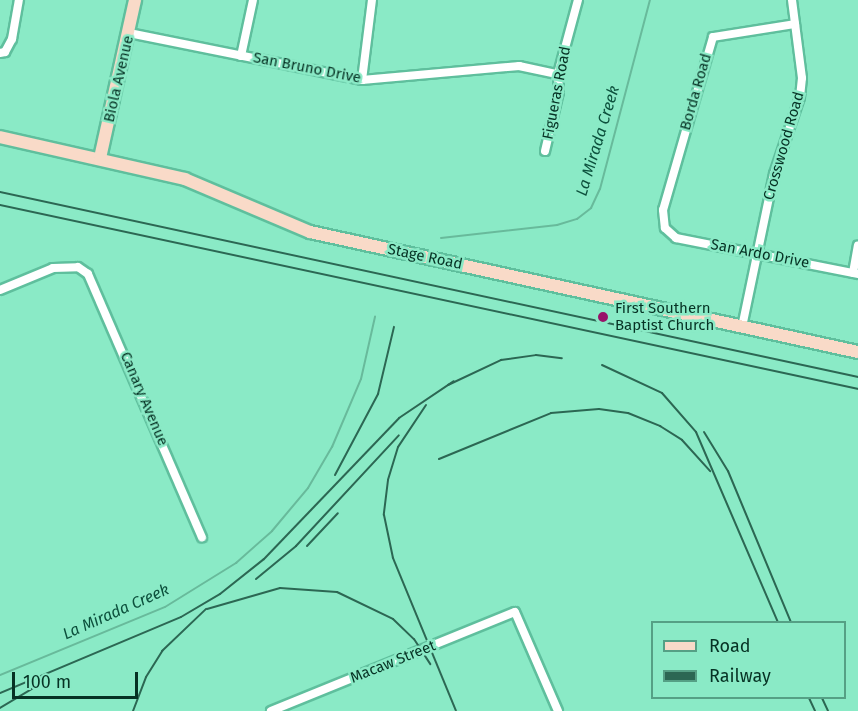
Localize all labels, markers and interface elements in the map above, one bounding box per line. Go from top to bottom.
street label: Biola Avenue [100,34,138,124]
street label: Figueras Road [539,45,575,141]
street label: San Bruno Drive [252,49,362,87]
street label: Borda Road [676,52,716,132]
water label: La Mirada Creek [572,84,624,198]
street label: Crosswood Road [760,90,808,202]
street label: San Ardo Drive [709,236,811,272]
street label: Stage Road [386,240,464,274]
place label: First Southern Baptist Church [615,299,714,334]
marker: First Southern Baptist Church [596,310,610,324]
street label: Canary Avenue [116,349,172,449]
water label: La Mirada Creek [60,580,172,644]
legend [651,621,846,699]
text: Road [709,635,751,657]
street label: Macaw Street [348,637,438,687]
scale bar [15,660,141,698]
text: Railway [709,665,771,687]
text: 100 m [23,671,71,693]

